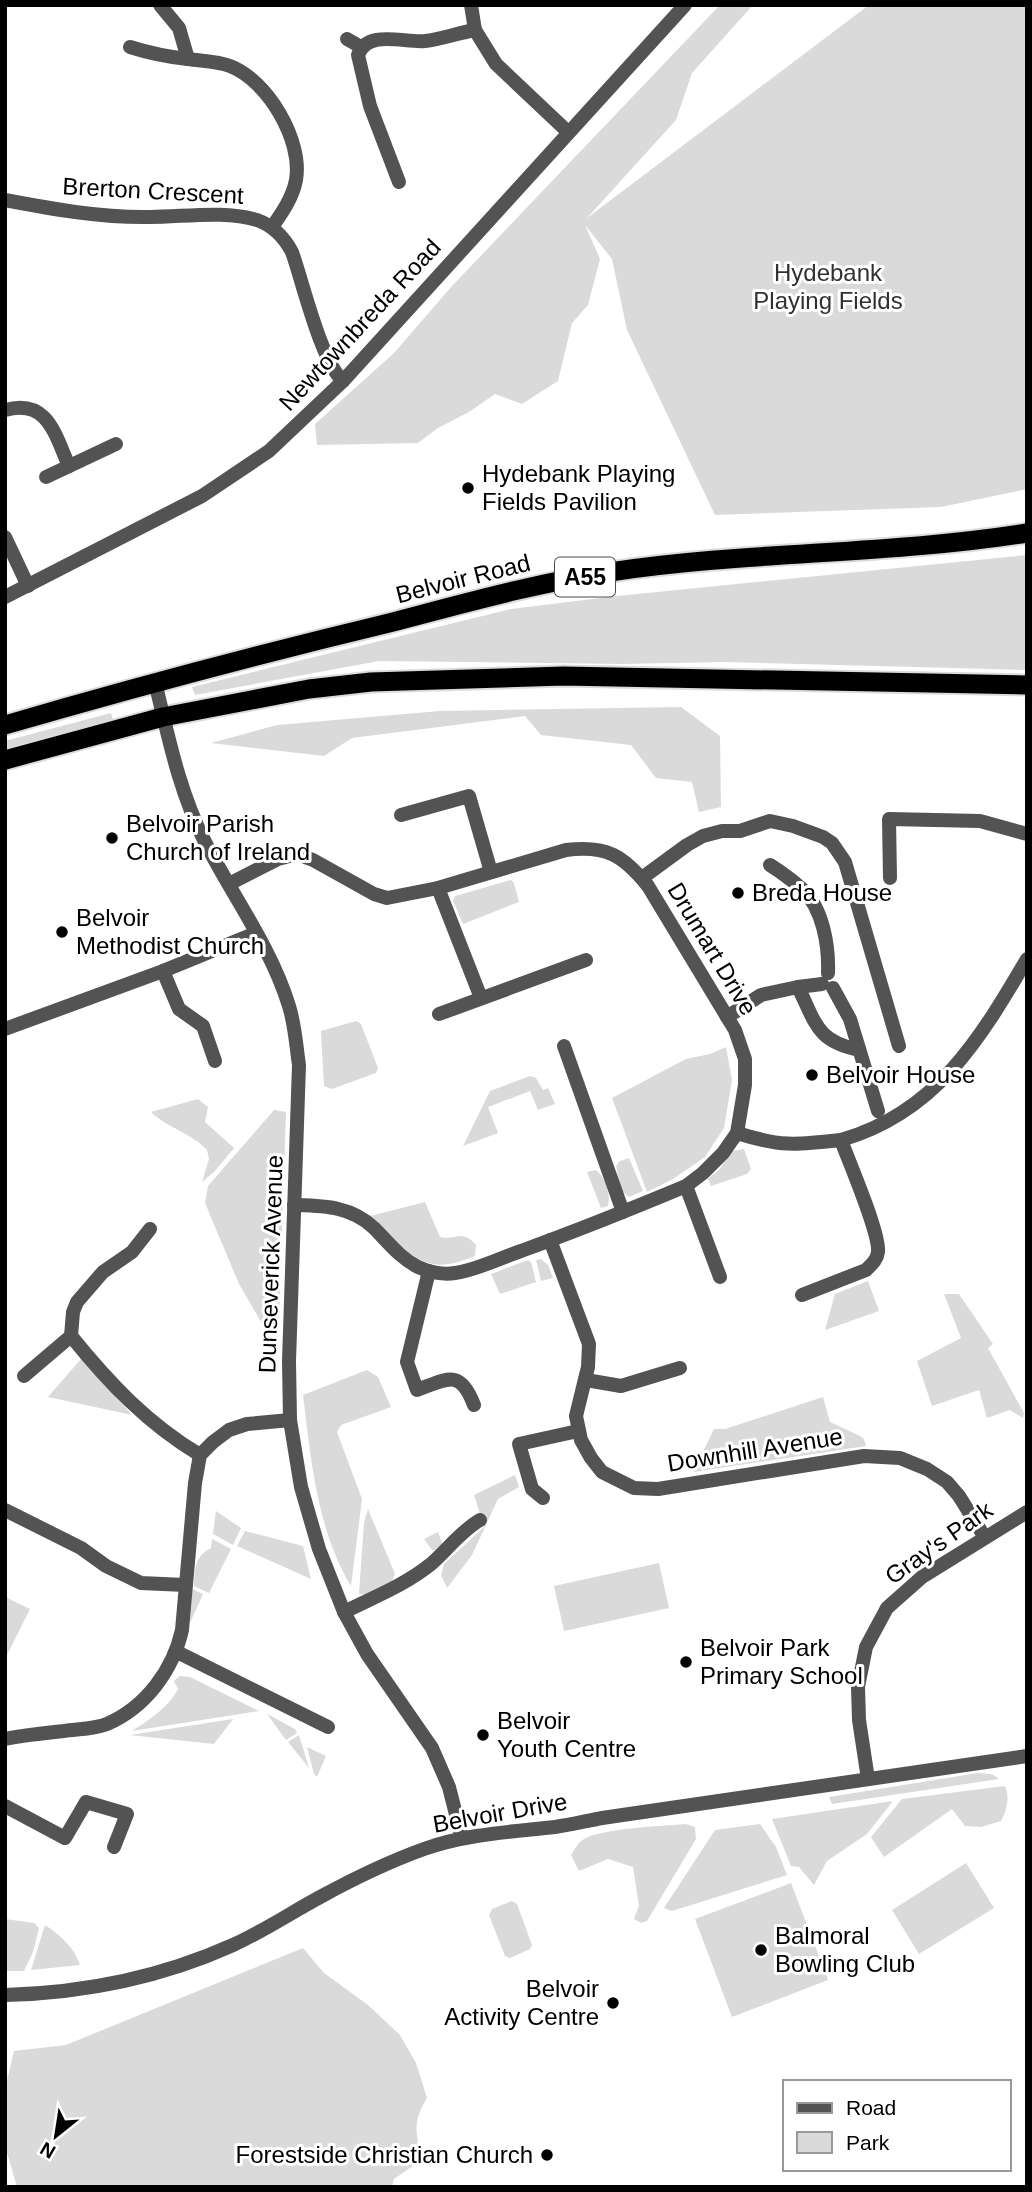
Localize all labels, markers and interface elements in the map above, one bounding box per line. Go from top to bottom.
street label: Brerton Crescent [62,172,245,209]
street label: Newtownbreda Road [273,233,446,416]
park label: Hydebank Playing Fields [753,259,903,314]
place label: Hydebank Playing Fields Pavilion [482,460,675,515]
marker: Hydebank Playing Fields Pavilion [460,480,476,496]
street label: Belvoir Road [393,549,533,608]
road number: A55 [555,558,615,596]
place label: Belvoir Parish Church of Ireland [126,810,310,865]
marker: Belvoir Parish Church of Ireland [104,830,120,846]
street label: Drumart Drive [662,878,762,1020]
place label: Breda House [752,879,892,906]
marker: Breda House [730,885,746,901]
place label: Belvoir Methodist Church [76,904,264,959]
marker: Belvoir Methodist Church [54,924,70,940]
place label: Belvoir House [826,1061,975,1088]
marker: Belvoir House [804,1067,820,1083]
street label: Dunseverick Avenue [253,1154,288,1374]
street label: Downhill Avenue [665,1422,844,1477]
street label: Gray's Park [880,1495,998,1589]
place label: Belvoir Park Primary School [700,1634,863,1689]
marker: Belvoir Park Primary School [678,1654,694,1670]
place label: Belvoir Youth Centre [497,1707,636,1762]
marker: Belvoir Youth Centre [475,1727,491,1743]
street label: Belvoir Drive [431,1787,569,1838]
place label: Balmoral Bowling Club [775,1922,915,1977]
marker: Balmoral Bowling Club [753,1942,769,1958]
place label: Belvoir Activity Centre [444,1975,599,2030]
marker: Belvoir Activity Centre [605,1995,621,2011]
legend [783,2080,1011,2171]
text: Road [846,2096,896,2119]
north arrow [21,2101,91,2171]
text: Park [846,2131,890,2154]
text: N [37,2138,59,2163]
place label: Forestside Christian Church [236,2141,533,2168]
marker: Forestside Christian Church [539,2147,555,2163]

